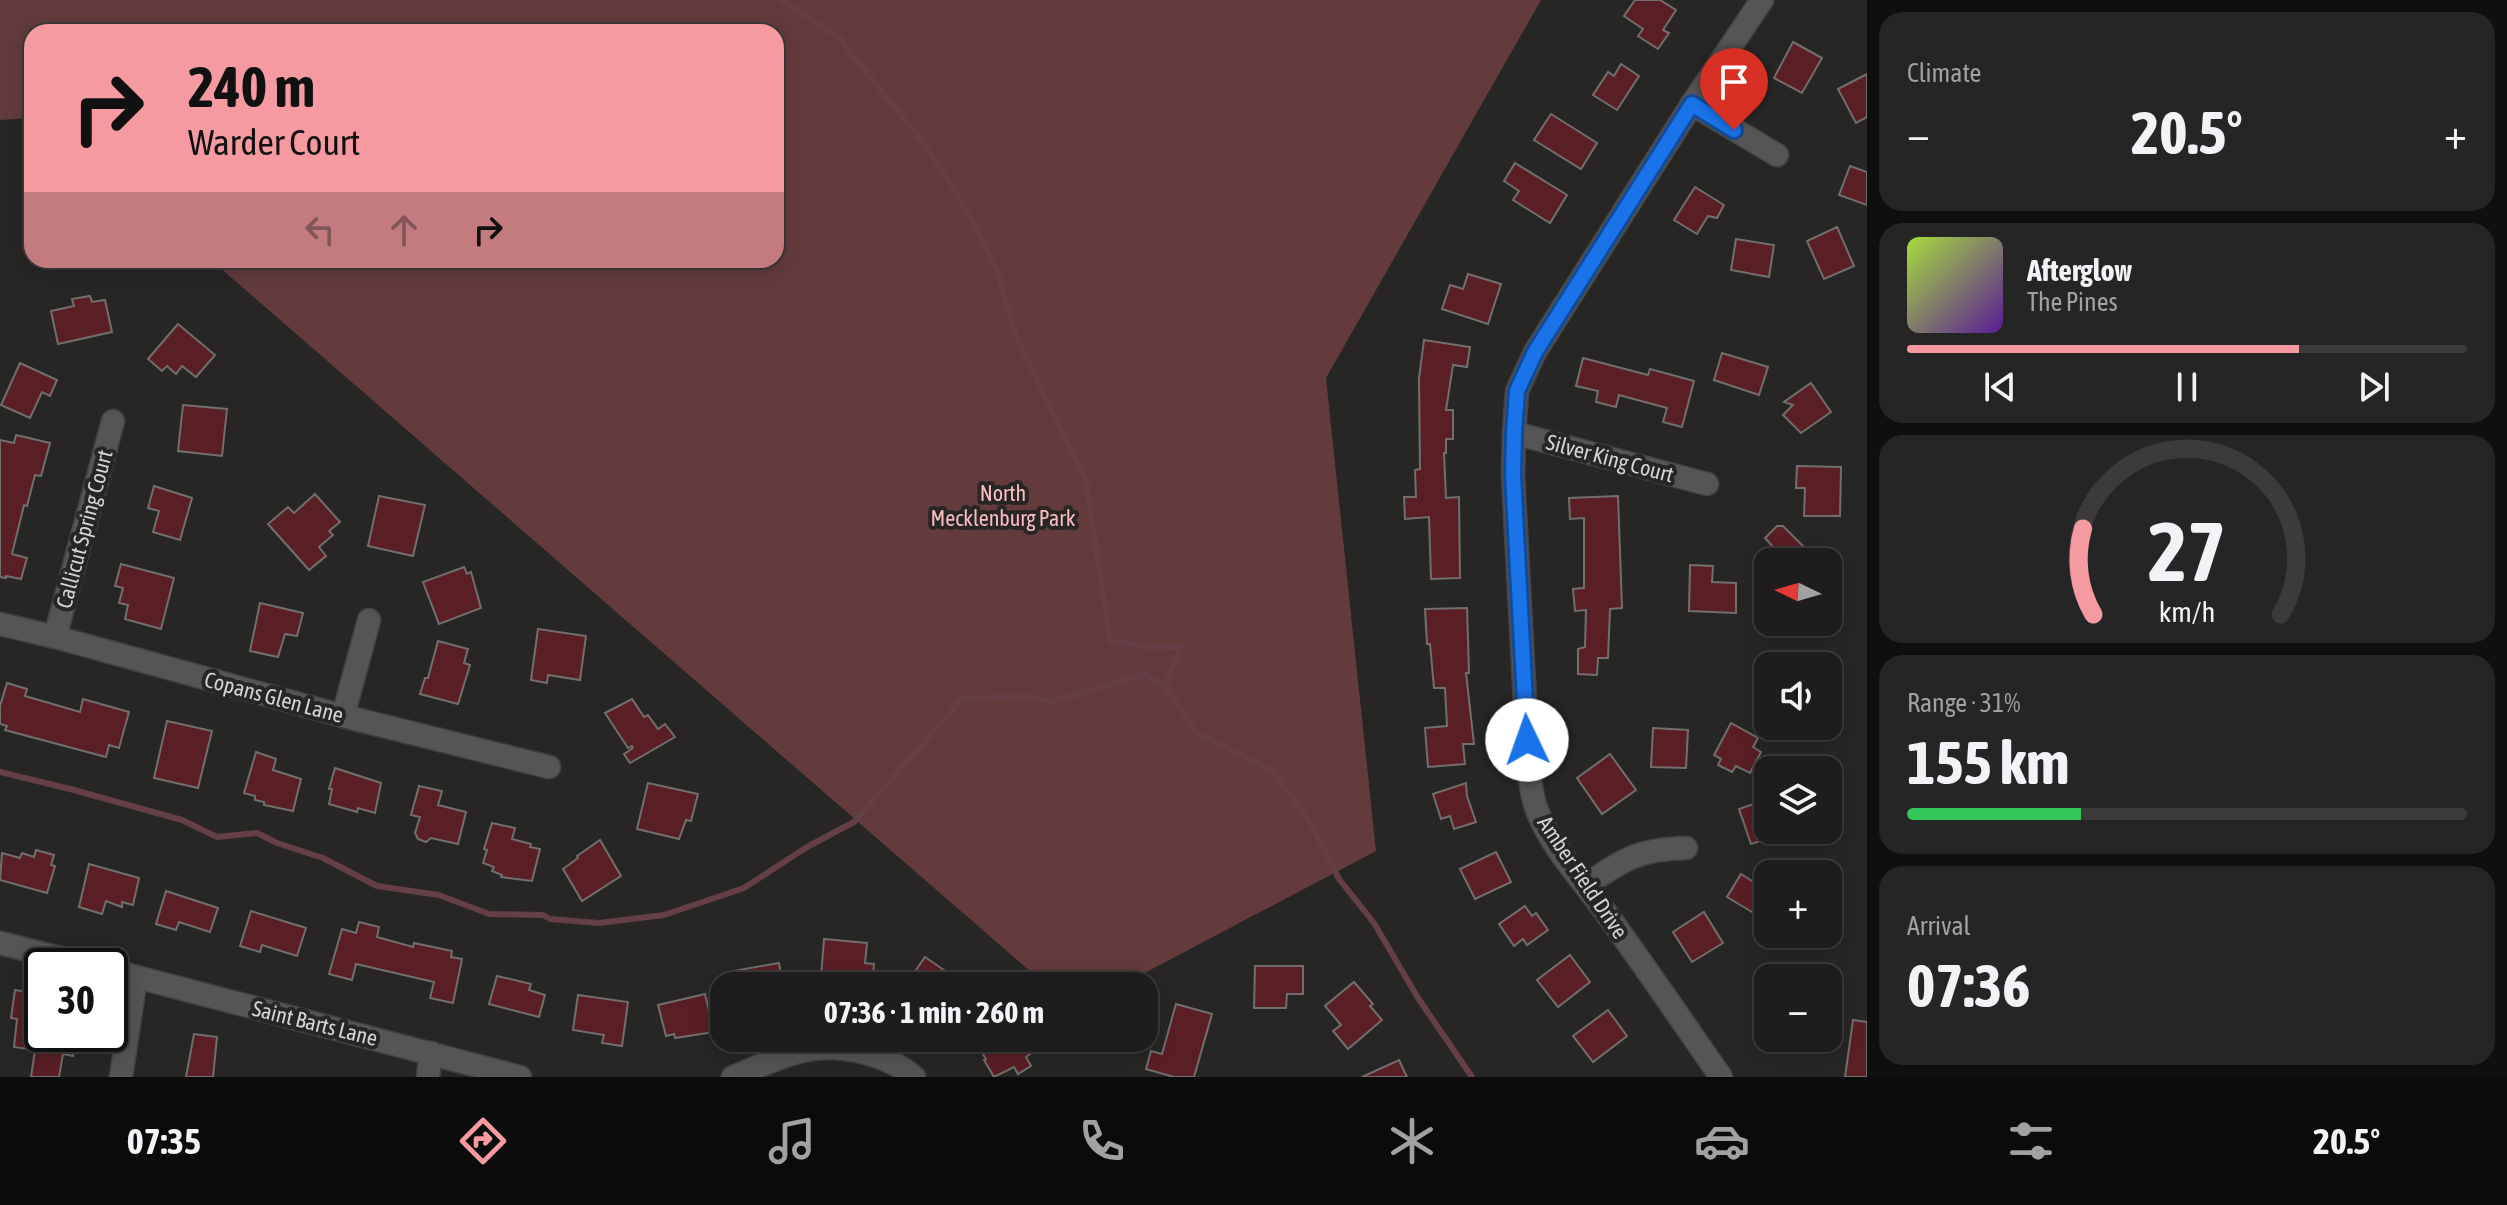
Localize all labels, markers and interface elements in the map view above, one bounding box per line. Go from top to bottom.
pin [1700,48,1768,130]
text: 240 m [188,55,315,119]
icon: right [56,56,160,160]
text: Climate [1907,58,1981,88]
icon: arrive [1712,60,1756,104]
text: 20.5° [2131,98,2243,167]
text: − [1907,108,1930,158]
text: + [2444,108,2467,158]
text: Warder Court [188,121,360,163]
icon: left [298,208,342,252]
icon: ahead [382,208,426,252]
icon: right [466,208,510,252]
text: Afterglow [2027,253,2132,287]
text: The Pines [2027,287,2118,317]
icon: previous [1978,365,2022,409]
icon: pause [2165,365,2209,409]
icon: next [2352,365,2396,409]
street label: Silver King Court [1544,429,1676,487]
street label: Callicut Spring Court [50,447,118,611]
park label: North Mecklenburg Park [931,480,1076,531]
text: 27 [2148,502,2226,598]
north arrow [1754,548,1842,636]
map controls [1754,548,1842,1052]
text: km/h [2159,595,2215,628]
button: sound [1754,652,1842,740]
street label: Copans Glen Lane [202,666,346,728]
text: Range · 31% [1907,688,2020,718]
position arrow [1485,698,1569,782]
text: 155 km [1907,728,2069,797]
button: layers [1754,756,1842,844]
street label: Amber Field Drive [1532,811,1634,943]
button: + [1754,860,1842,948]
text: Arrival [1907,911,1971,941]
speed limit sign: 30 [24,948,128,1052]
text: 07:36 [1907,951,2030,1020]
button: − [1754,964,1842,1052]
street label: Saint Barts Lane [250,995,380,1051]
text: 07:36 · 1 min · 260 m [824,995,1044,1029]
icon: directions [455,1113,511,1169]
icon: music [764,1113,820,1169]
icon: phone [1074,1113,1130,1169]
icon: climate [1384,1113,1440,1169]
icon: car [1694,1113,1750,1169]
icon: filters [2003,1113,2059,1169]
text: 07:35 [127,1120,201,1162]
text: 20.5° [2313,1120,2380,1162]

